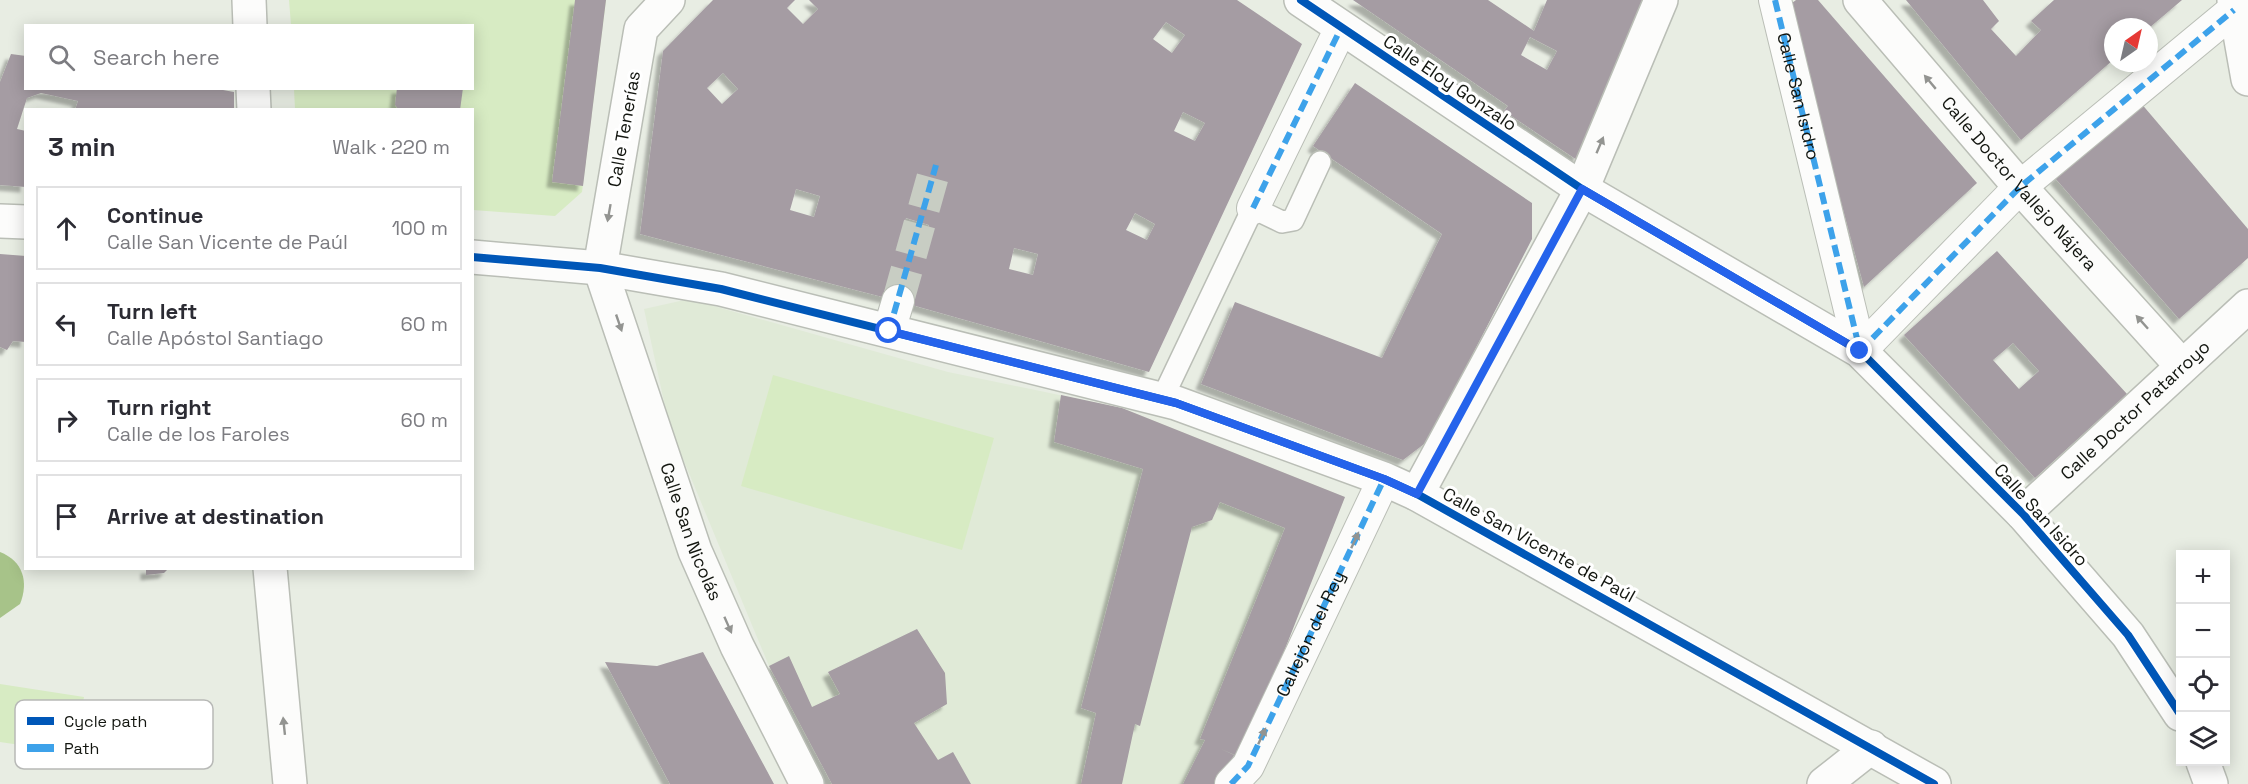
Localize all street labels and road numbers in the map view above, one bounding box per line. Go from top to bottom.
street label: Calle Eloy Gonzalo [1379,29,1522,136]
street label: Calle San Isidro [1772,30,1825,162]
street label: Calle Tenerías [602,69,645,189]
street label: Calle Doctor Vallejo Nájera [1937,91,2102,275]
street label: Calle Doctor Patarroyo [2055,335,2215,485]
street label: Calle San Isidro [1989,458,2094,571]
street label: Calle San Nicolás [655,460,727,604]
street label: Calle San Vicente de Paúl [1439,482,1640,607]
street label: Callejón del Rey [1270,567,1350,700]

